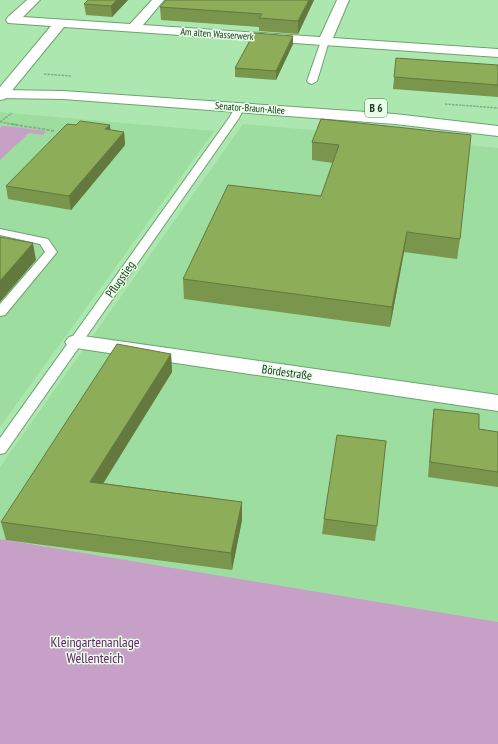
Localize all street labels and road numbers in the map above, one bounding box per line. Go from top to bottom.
street label: Am alten Wasserwerk [180,25,254,43]
street label: Senator-Braun-Allee [215,99,285,117]
road number: B 6 [365,99,387,117]
street label: Pflugstieg [102,258,138,300]
street label: Bördestraße [261,361,313,383]

